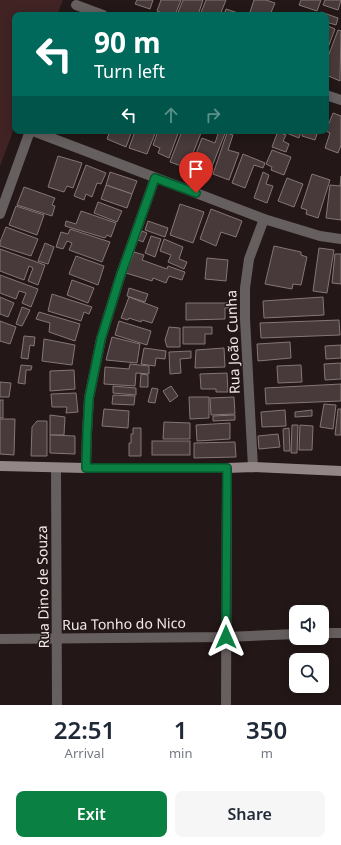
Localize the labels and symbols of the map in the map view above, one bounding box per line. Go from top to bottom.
pin [179,152,213,193]
street label: Rua João Cunha [221,290,244,394]
street label: Rua Dino de Souza [32,525,53,649]
street label: Rua Tonho do Nico [62,613,186,634]
position arrow [205,616,247,658]

